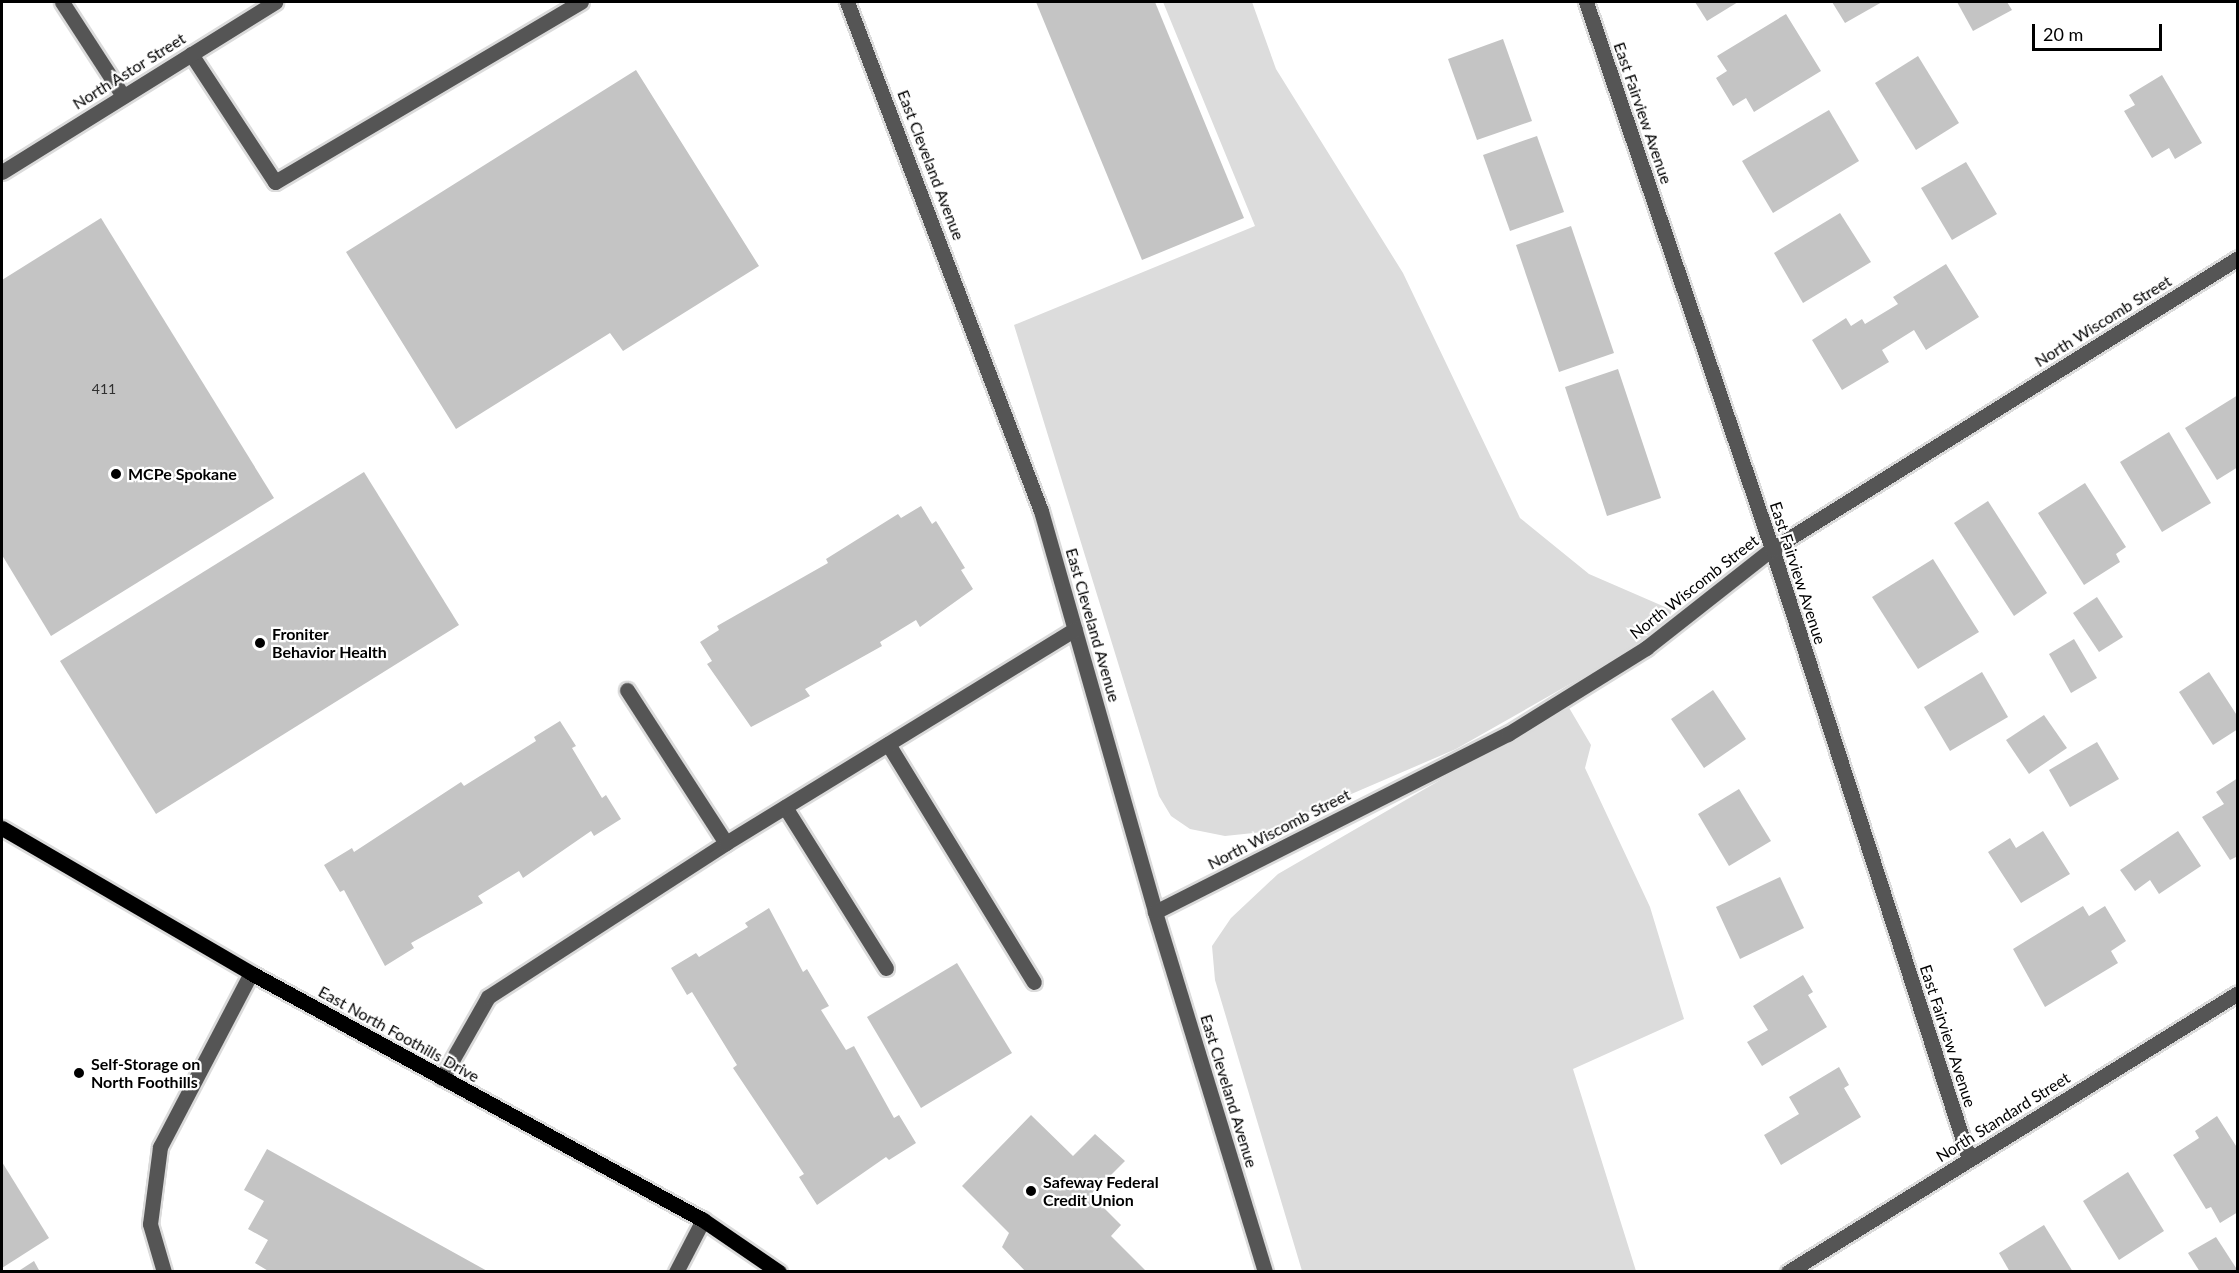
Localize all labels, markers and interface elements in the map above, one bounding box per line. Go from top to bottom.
scale bar [2035,12,2166,50]
text: 20 m [2043,23,2083,45]
street label: North Astor Street [69,28,189,114]
street label: East Fairview Avenue [1610,39,1676,187]
street label: East Cleveland Avenue [893,87,969,243]
street label: North Wiscomb Street [2031,271,2175,371]
house number: 411 [92,381,116,397]
place label: MCPe Spokane [128,464,237,484]
marker: MCPe Spokane [109,467,123,481]
street label: East Fairview Avenue [1766,499,1830,647]
street label: North Wiscomb Street [1626,531,1762,643]
street label: East Cleveland Avenue [1062,546,1124,704]
place label: Froniter Behavior Health [272,624,387,662]
marker: Froniter Behavior Health [253,636,267,650]
street label: North Wiscomb Street [1204,785,1354,873]
street label: East Fairview Avenue [1916,962,1980,1110]
street label: East North Foothills Drive [315,982,483,1086]
street label: East Cleveland Avenue [1196,1012,1262,1170]
place label: Self-Storage on North Foothills [91,1054,200,1092]
marker: Self-Storage on North Foothills [72,1066,86,1080]
street label: North Standard Street [1933,1068,2073,1166]
place label: Safeway Federal Credit Union [1043,1172,1159,1210]
marker: Safeway Federal Credit Union [1024,1184,1038,1198]

